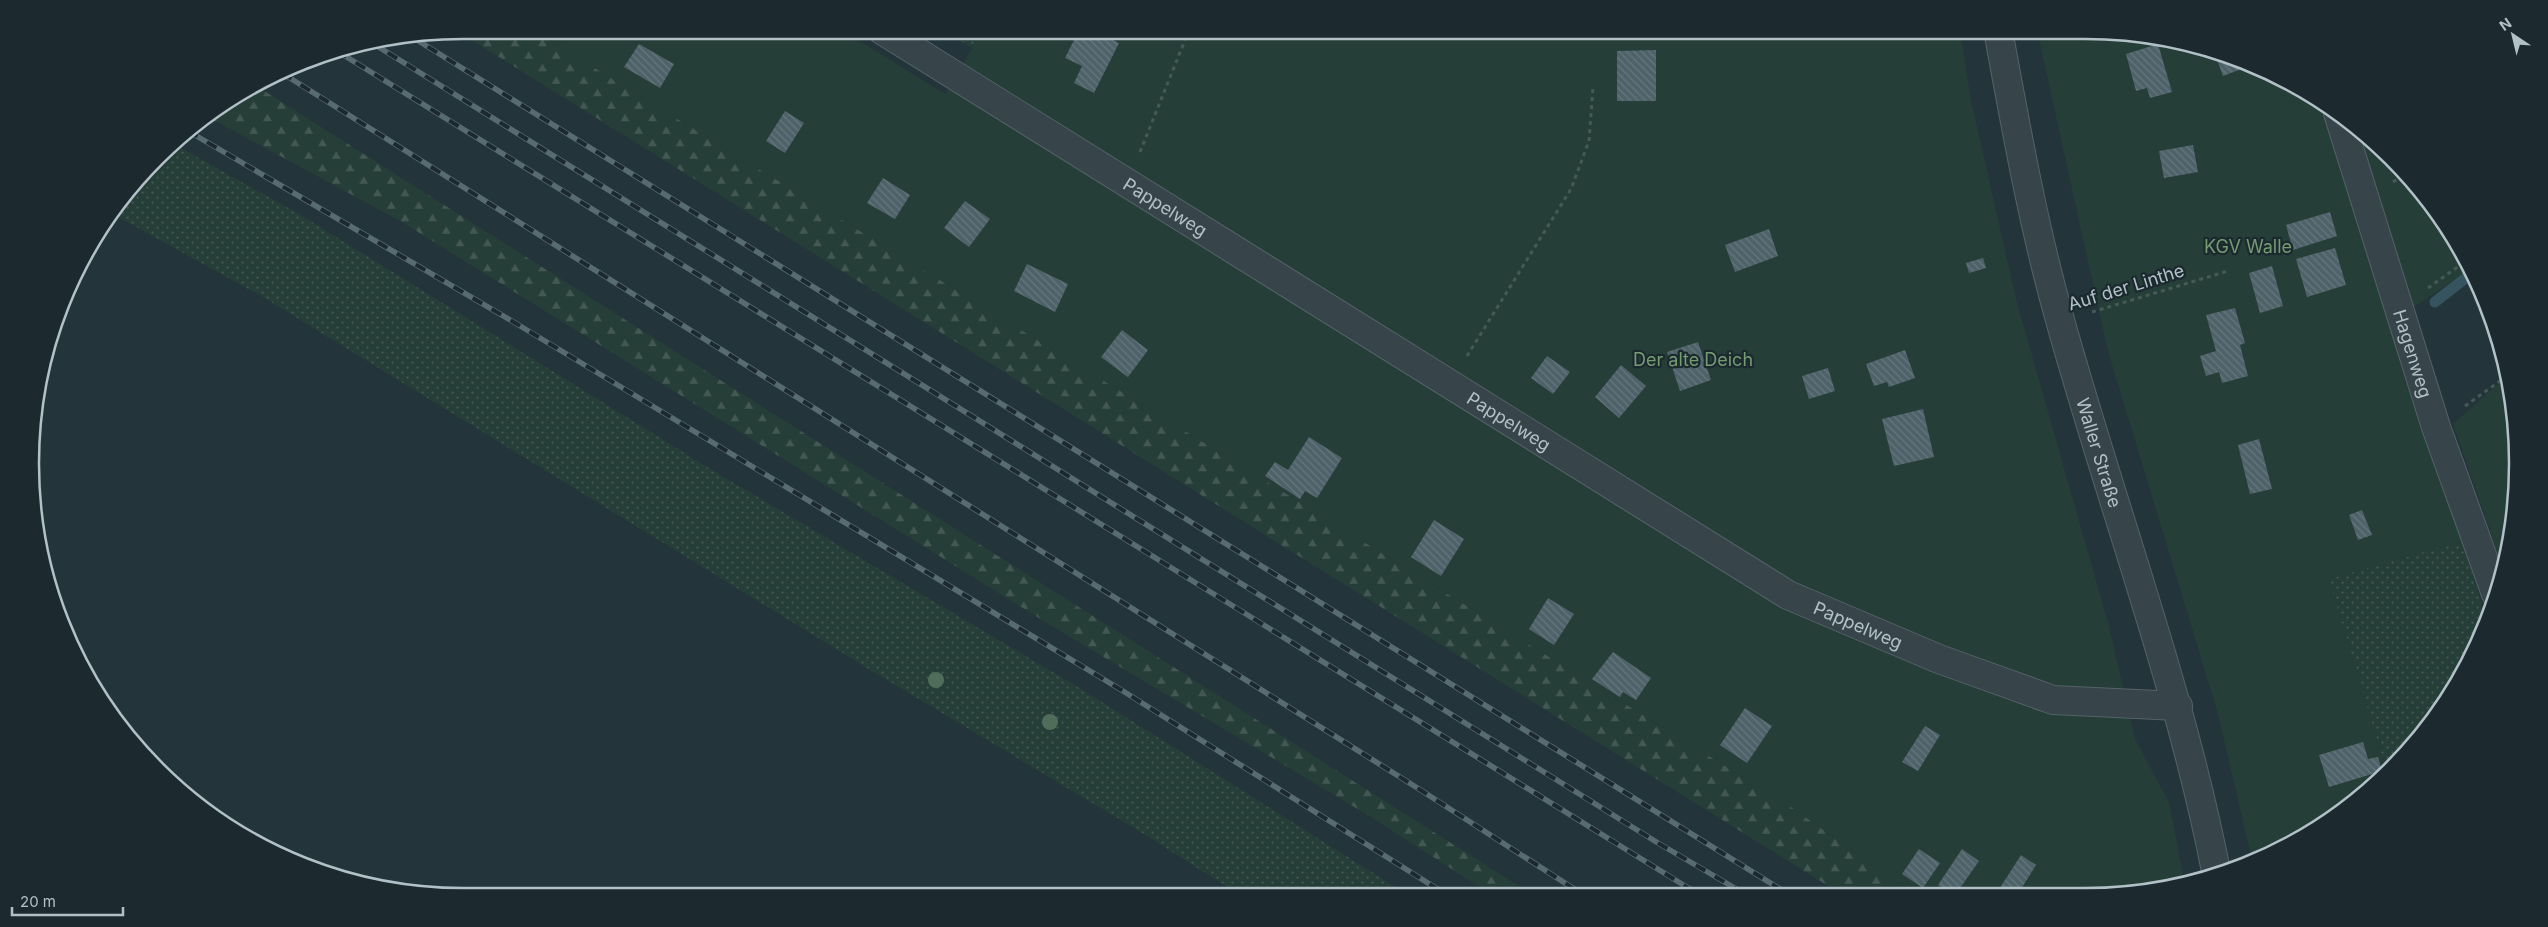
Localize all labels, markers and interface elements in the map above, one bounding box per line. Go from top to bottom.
north arrow [2488,10,2538,60]
text: N [2496,14,2515,34]
street label: Pappelweg [1120,173,1211,241]
park label: KGV Walle [2204,236,2292,257]
street label: Auf der Linthe [2065,259,2187,315]
street label: Hagenweg [2389,307,2437,400]
park label: Der alte Deich [1633,349,1753,370]
street label: Pappelweg [1463,387,1555,455]
street label: Waller Straße [2073,395,2126,510]
street label: Pappelweg [1811,597,1906,653]
scale bar [12,884,124,916]
text: 20 m [20,892,56,911]

